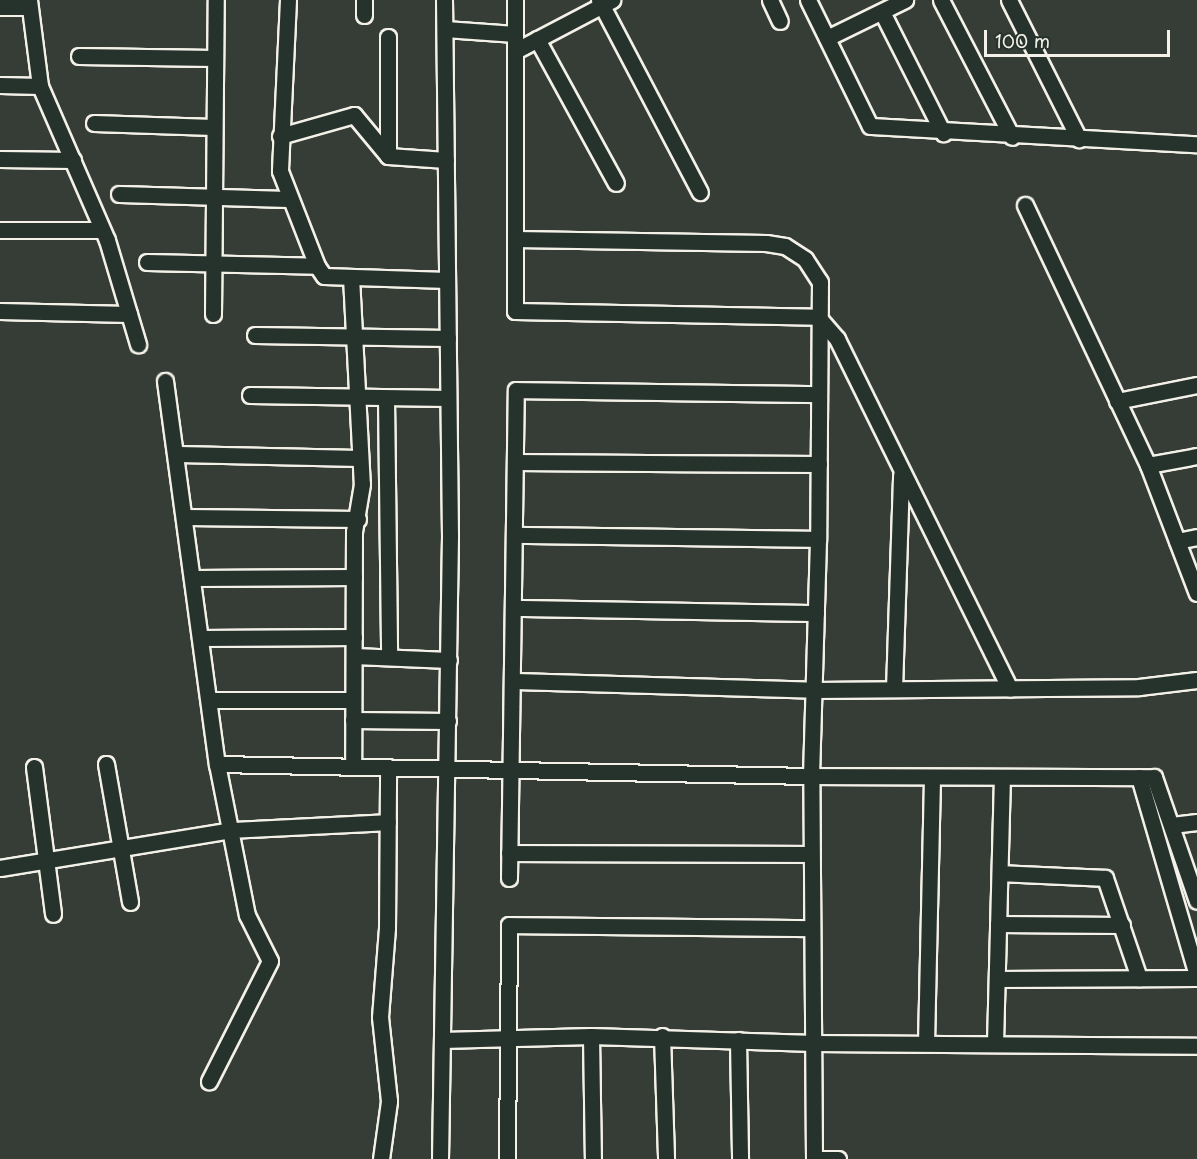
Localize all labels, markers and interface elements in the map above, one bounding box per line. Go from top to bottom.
scale bar [987,18,1173,56]
text: 100 m [995,27,1050,54]

